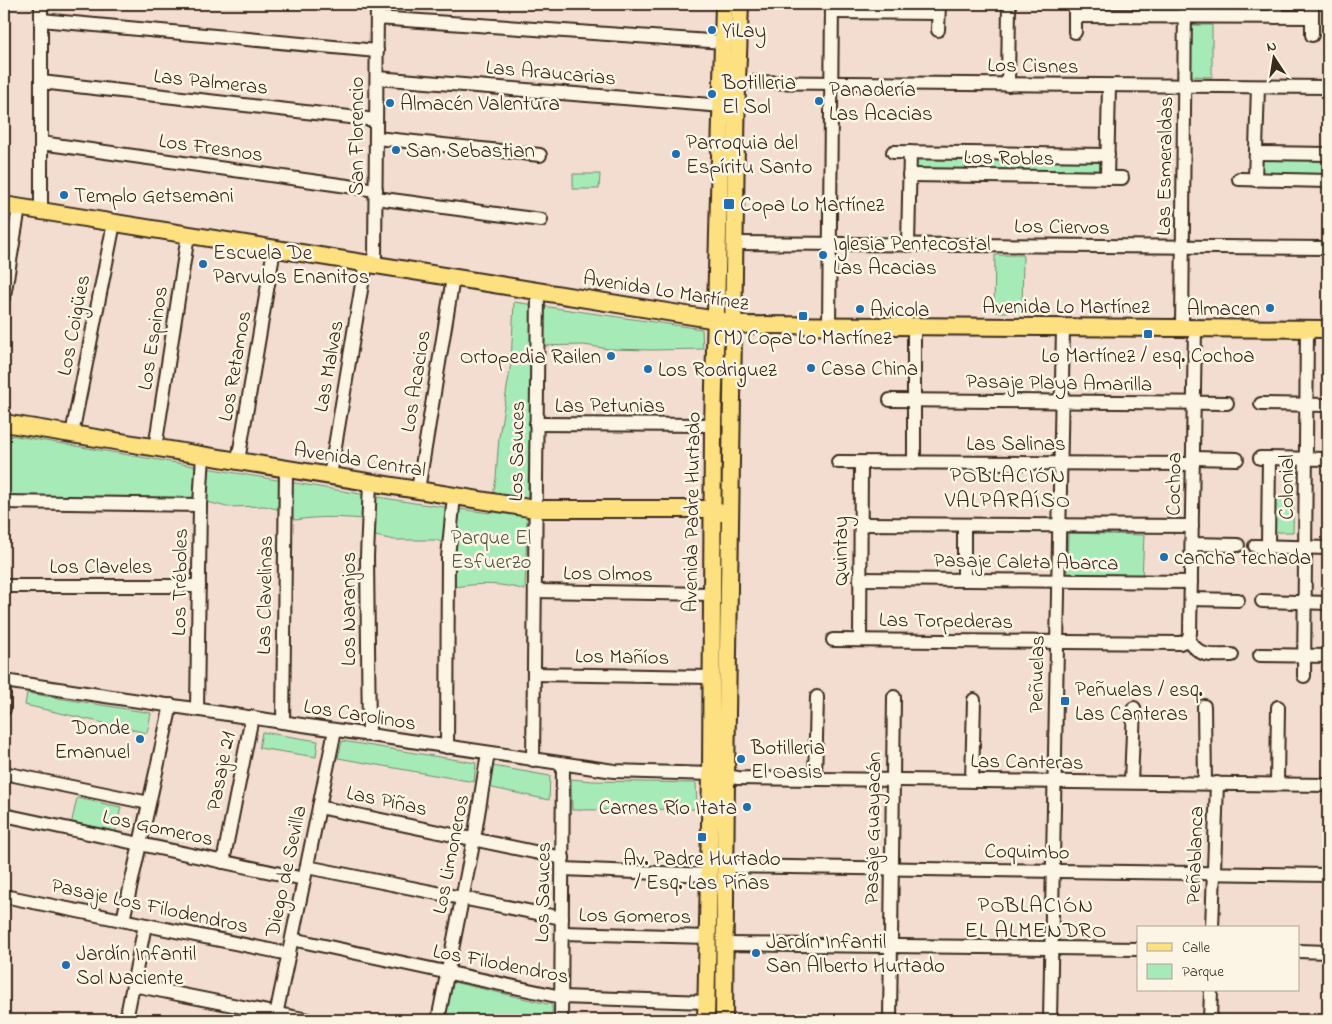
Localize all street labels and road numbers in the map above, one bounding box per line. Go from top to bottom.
street label: Los Cisnes [987,51,1079,83]
street label: Las Araucarias [484,53,617,95]
street label: Las Palmeras [152,62,270,104]
street label: San Florencio [343,77,373,195]
street label: Las Esmeraldas [1150,96,1182,236]
street label: Los Fresnos [157,127,265,171]
street label: Los Robles [963,143,1055,175]
street label: Los Ciervos [1014,212,1110,244]
street label: Avenida Lo Martínez [581,264,751,320]
street label: Los Coigües [50,272,101,379]
street label: Los Espinos [131,284,177,393]
street label: Avenida Lo Martínez [982,293,1150,323]
street label: Los Retamos [211,309,260,424]
street label: Las Malvas [307,318,353,415]
street label: Los Acacios [394,328,440,435]
street label: Pasaje Playa Amarilla [965,367,1152,403]
street label: Las Petunias [555,392,665,422]
street label: Los Sauces [502,400,534,502]
street label: Avenida Padre Hurtado [676,411,710,613]
street label: Las Salinas [966,430,1066,460]
street label: Avenida Central [291,436,428,486]
street label: Cochoa [1159,452,1191,516]
street label: Colonial [1273,454,1303,520]
street label: Quintay [827,516,859,586]
street label: Los Tréboles [165,528,197,636]
street label: Las Clavelinas [250,535,282,655]
street label: Pasaje Caleta Abarca [933,546,1119,580]
street label: Los Naranjos [335,552,365,666]
street label: Los Claveles [50,553,152,583]
street label: Los Olmos [563,559,653,591]
street label: Las Torpederas [879,606,1013,638]
street label: Peñuelas [1022,635,1054,713]
street label: Los Mañíos [574,642,669,674]
street label: Los Carolinos [301,692,418,740]
street label: Pasaje 21 [200,729,244,814]
street label: Las Canteras [970,747,1084,779]
street label: Pasaje Guayacán [858,751,892,905]
street label: Las Piñas [343,779,430,825]
street label: Los Limoneros [426,792,478,917]
street label: Los Gomeros [99,803,216,855]
street label: Diego de Sevilla [258,803,318,941]
street label: Peñablanca [1179,805,1213,905]
street label: Coquimbo [984,837,1070,869]
street label: Los Sauces [528,841,560,943]
street label: Pasaje Los Filodendros [48,871,251,943]
street label: Los Gomeros [578,901,691,933]
street label: Los Filodendros [430,937,571,993]

